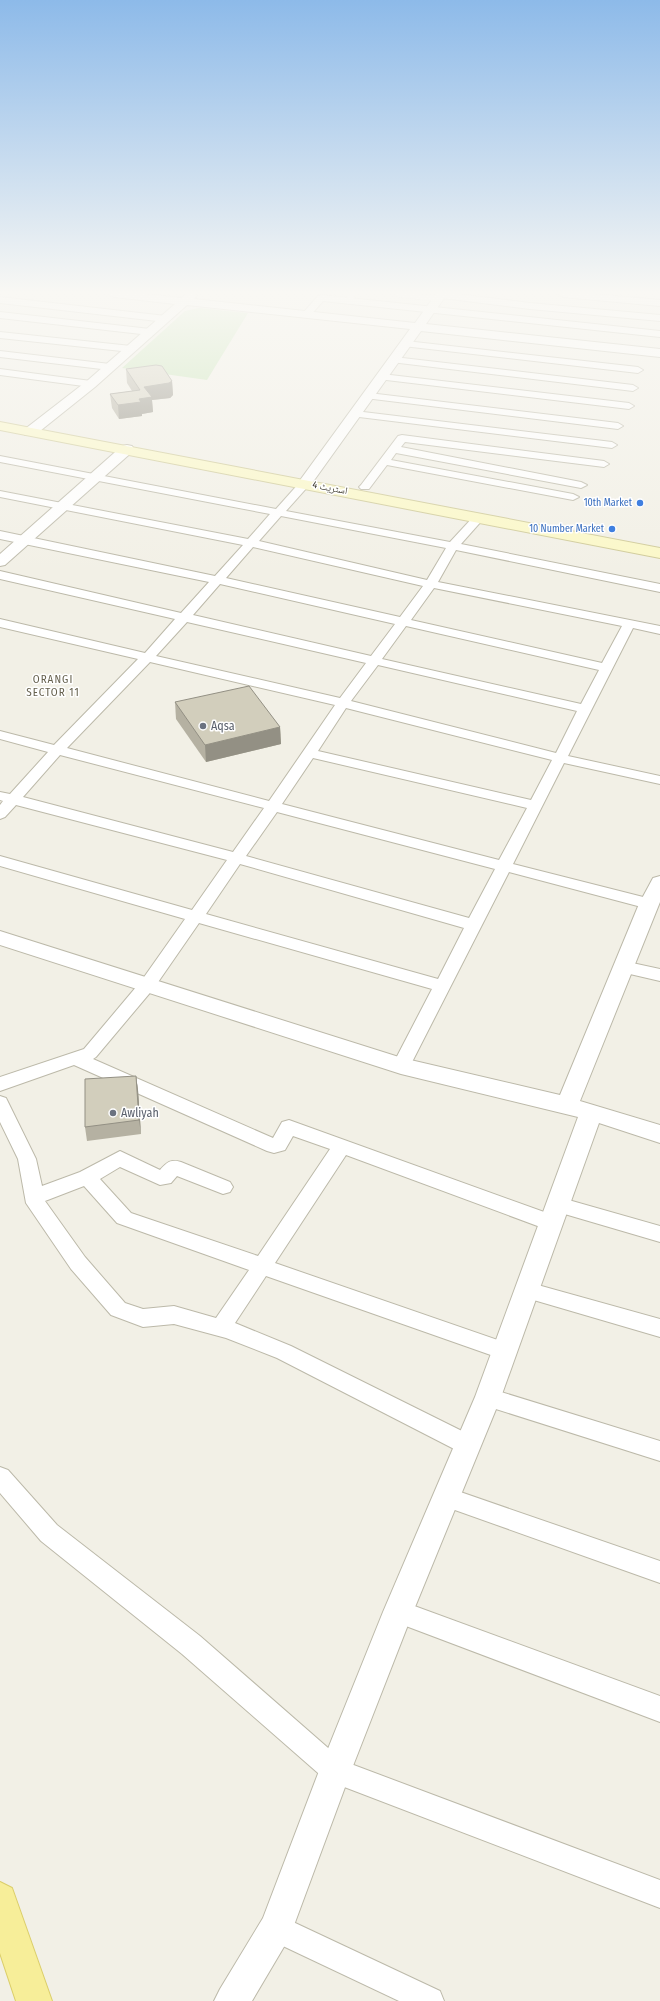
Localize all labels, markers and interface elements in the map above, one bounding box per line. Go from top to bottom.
street label: اسٹریٹ 4 [311,479,349,497]
place label: 10th Market [584,497,633,509]
marker: 10th Market [635,498,645,508]
place label: 10 Number Market [529,523,605,535]
marker: 10 Number Market [607,524,617,534]
district label: ORANGI SECTOR 11 [26,673,80,699]
place label: Aqsa [211,719,235,733]
marker: Aqsa [198,721,208,731]
place label: Awliyah [121,1106,159,1120]
marker: Awliyah [108,1108,118,1118]

